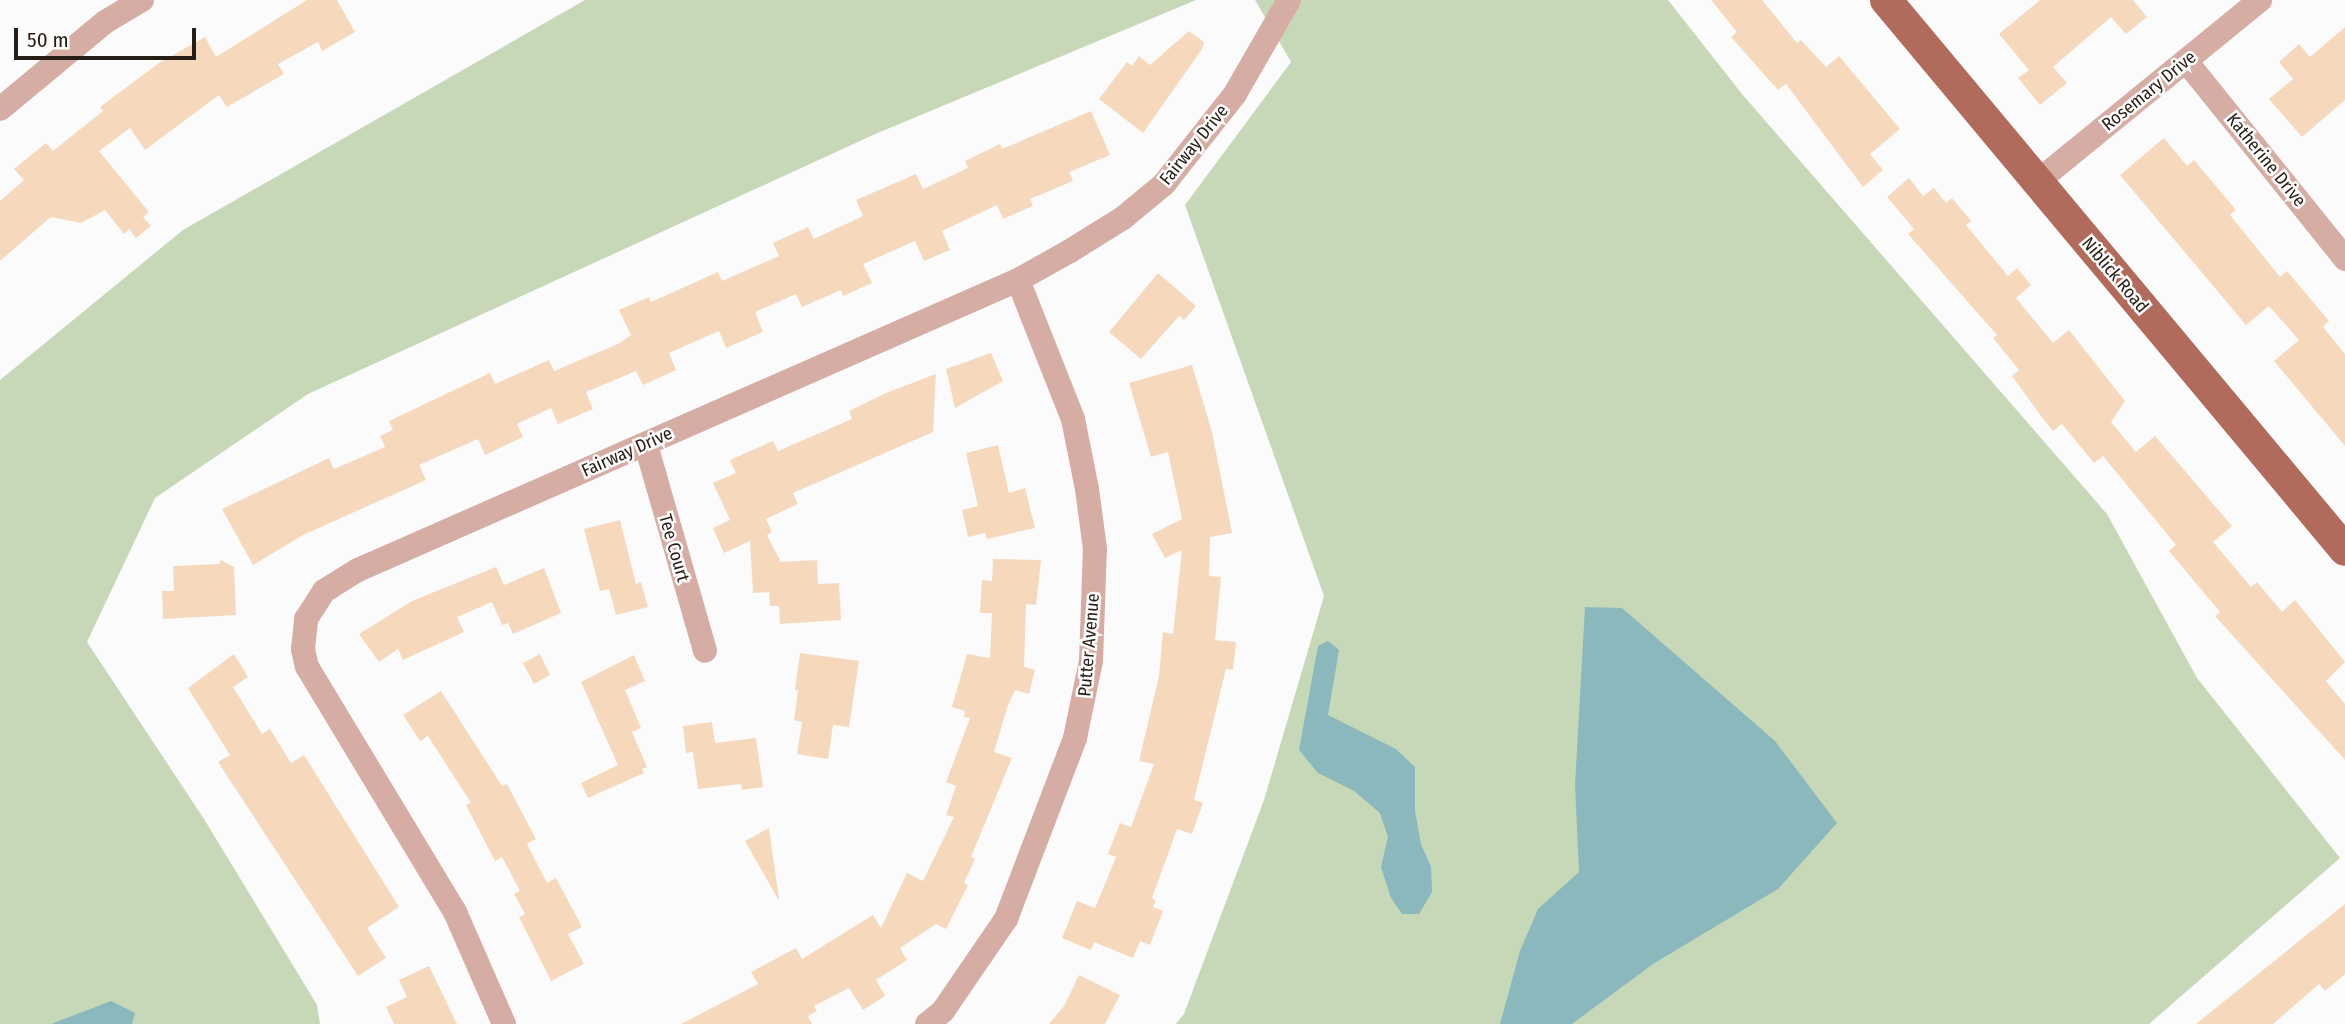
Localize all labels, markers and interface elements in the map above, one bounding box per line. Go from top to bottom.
scale bar [18,14,200,58]
text: 50 m [27,27,69,53]
street label: Rosemary Drive [2098,46,2200,136]
street label: Fairway Drive [1155,101,1233,189]
street label: Katherine Drive [2222,109,2310,211]
street label: Niblick Road [2077,233,2153,317]
street label: Fairway Drive [578,422,676,482]
street label: Tee Court [654,512,694,584]
street label: Putter Avenue [1074,593,1104,697]

